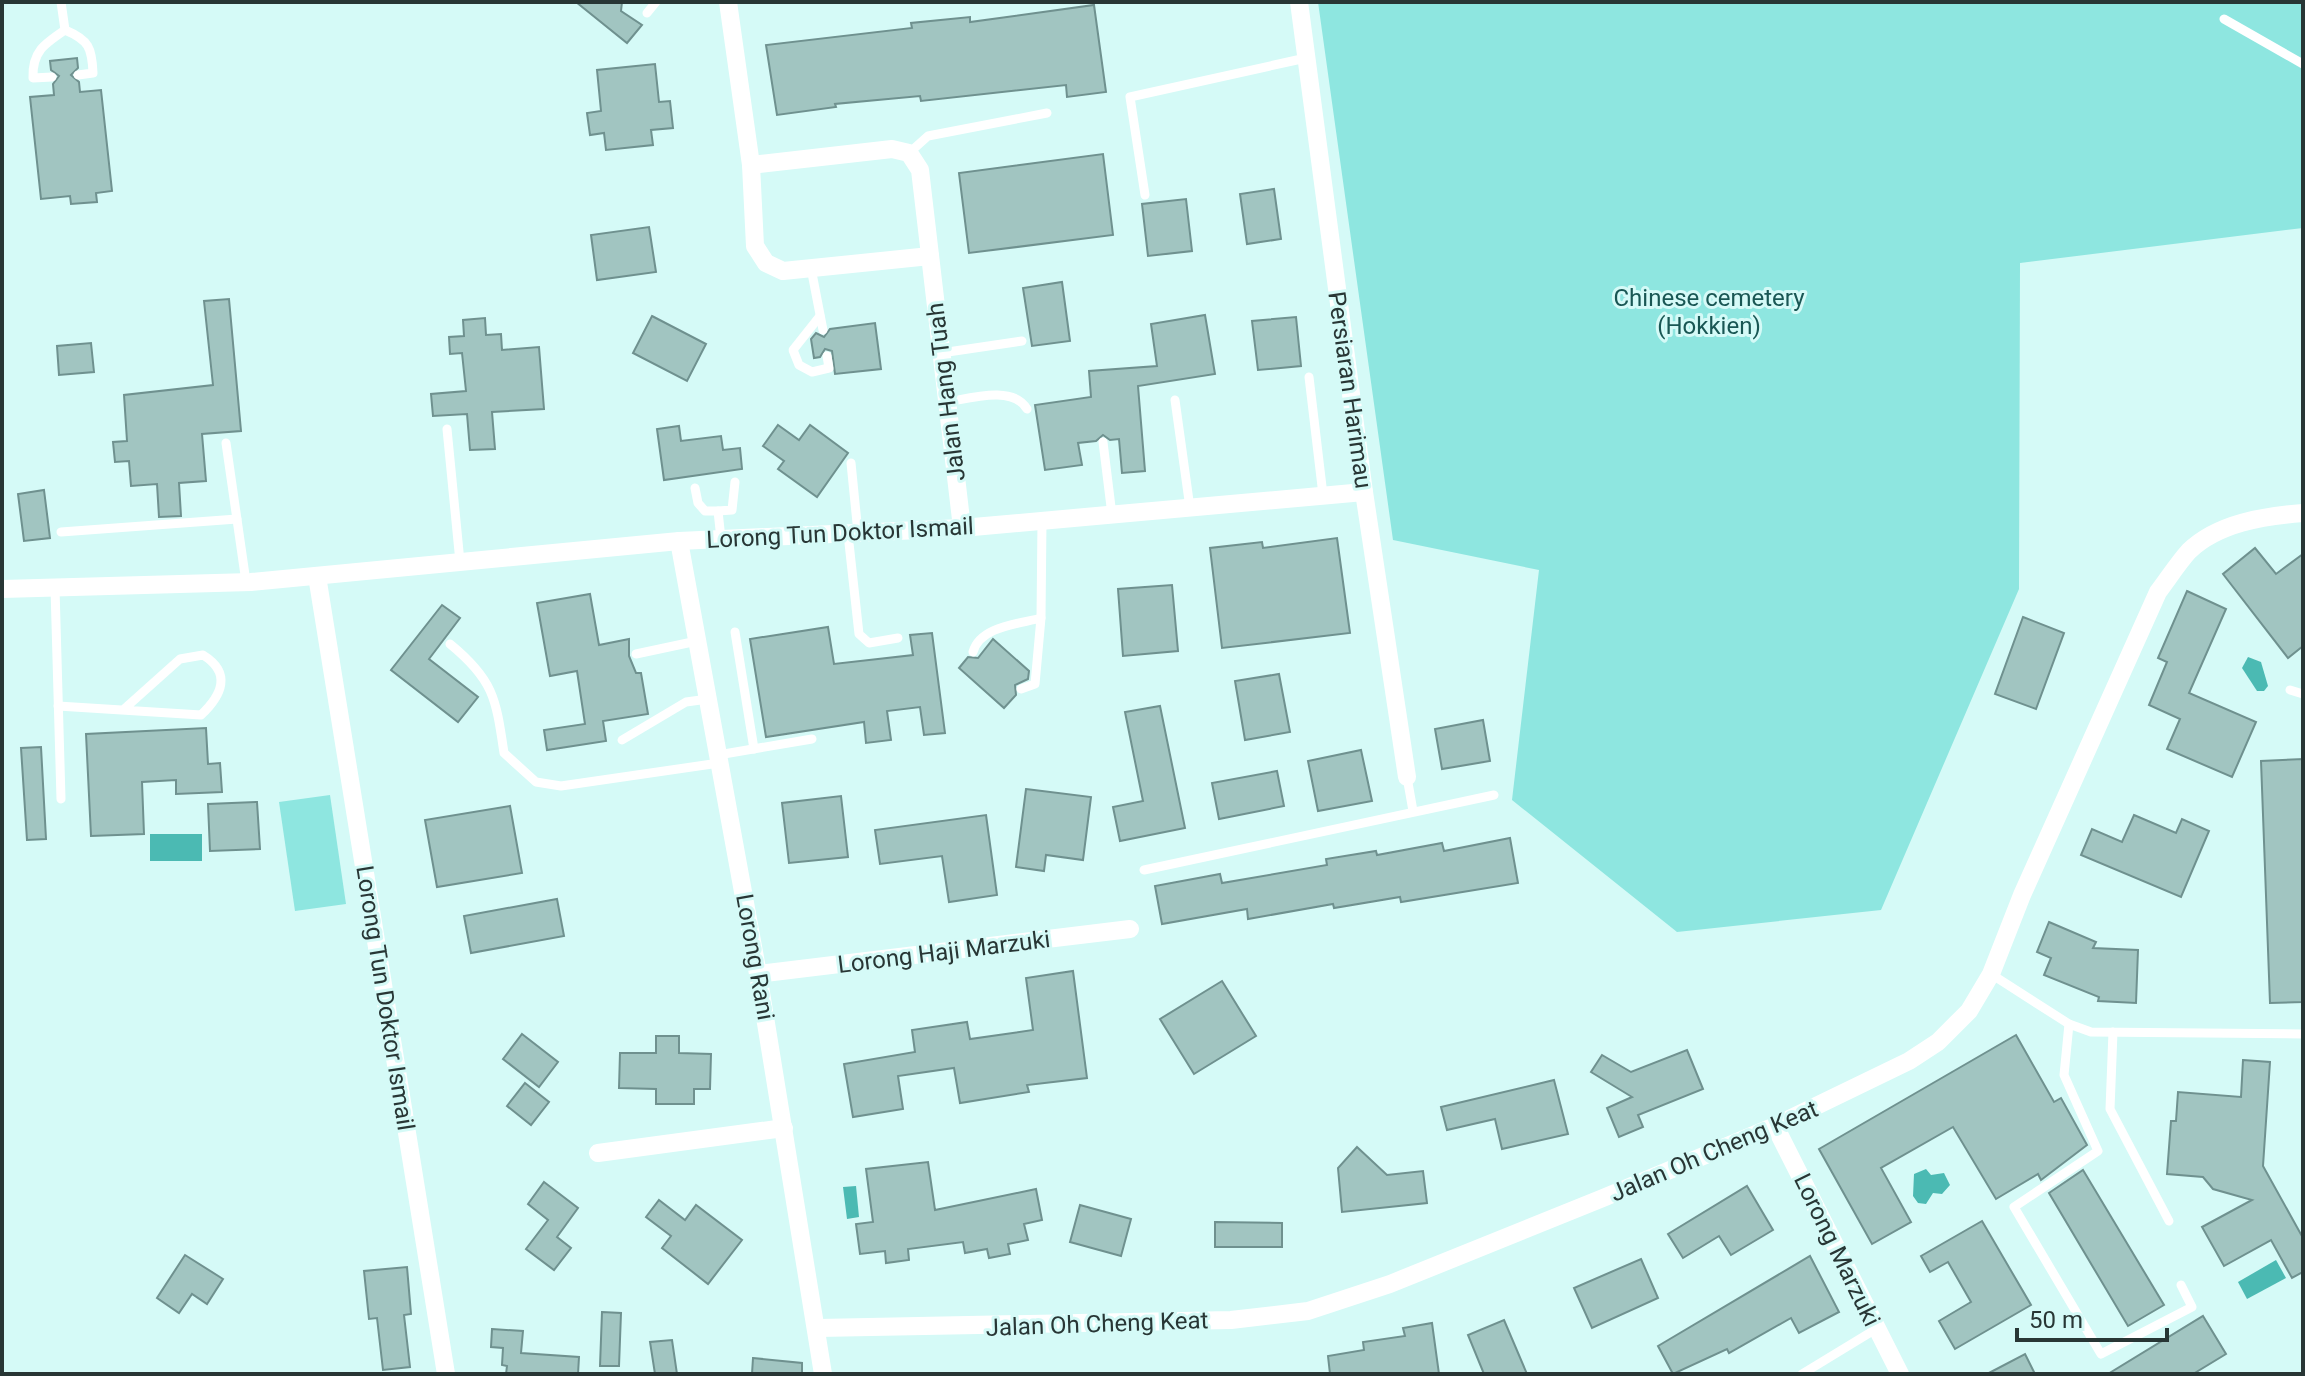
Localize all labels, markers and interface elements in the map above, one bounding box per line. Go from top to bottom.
park label: Chinese cemetery (Hokkien) [1613,284,1805,340]
street label: Persiaran Harimau [1322,290,1378,490]
street label: Jalan Hang Tuah [921,301,971,483]
street label: Lorong Tun Doktor Ismail [706,512,974,554]
street label: Lorong Tun Doktor Ismail [350,864,420,1132]
street label: Lorong Rani [730,892,780,1022]
street label: Lorong Haji Marzuki [836,925,1052,979]
street label: Jalan Oh Cheng Keat [1606,1095,1822,1207]
street label: Lorong Marzuki [1788,1169,1886,1331]
scale bar [2017,1292,2167,1342]
street label: Jalan Oh Cheng Keat [985,1306,1209,1342]
text: 50 m [2029,1306,2083,1334]

